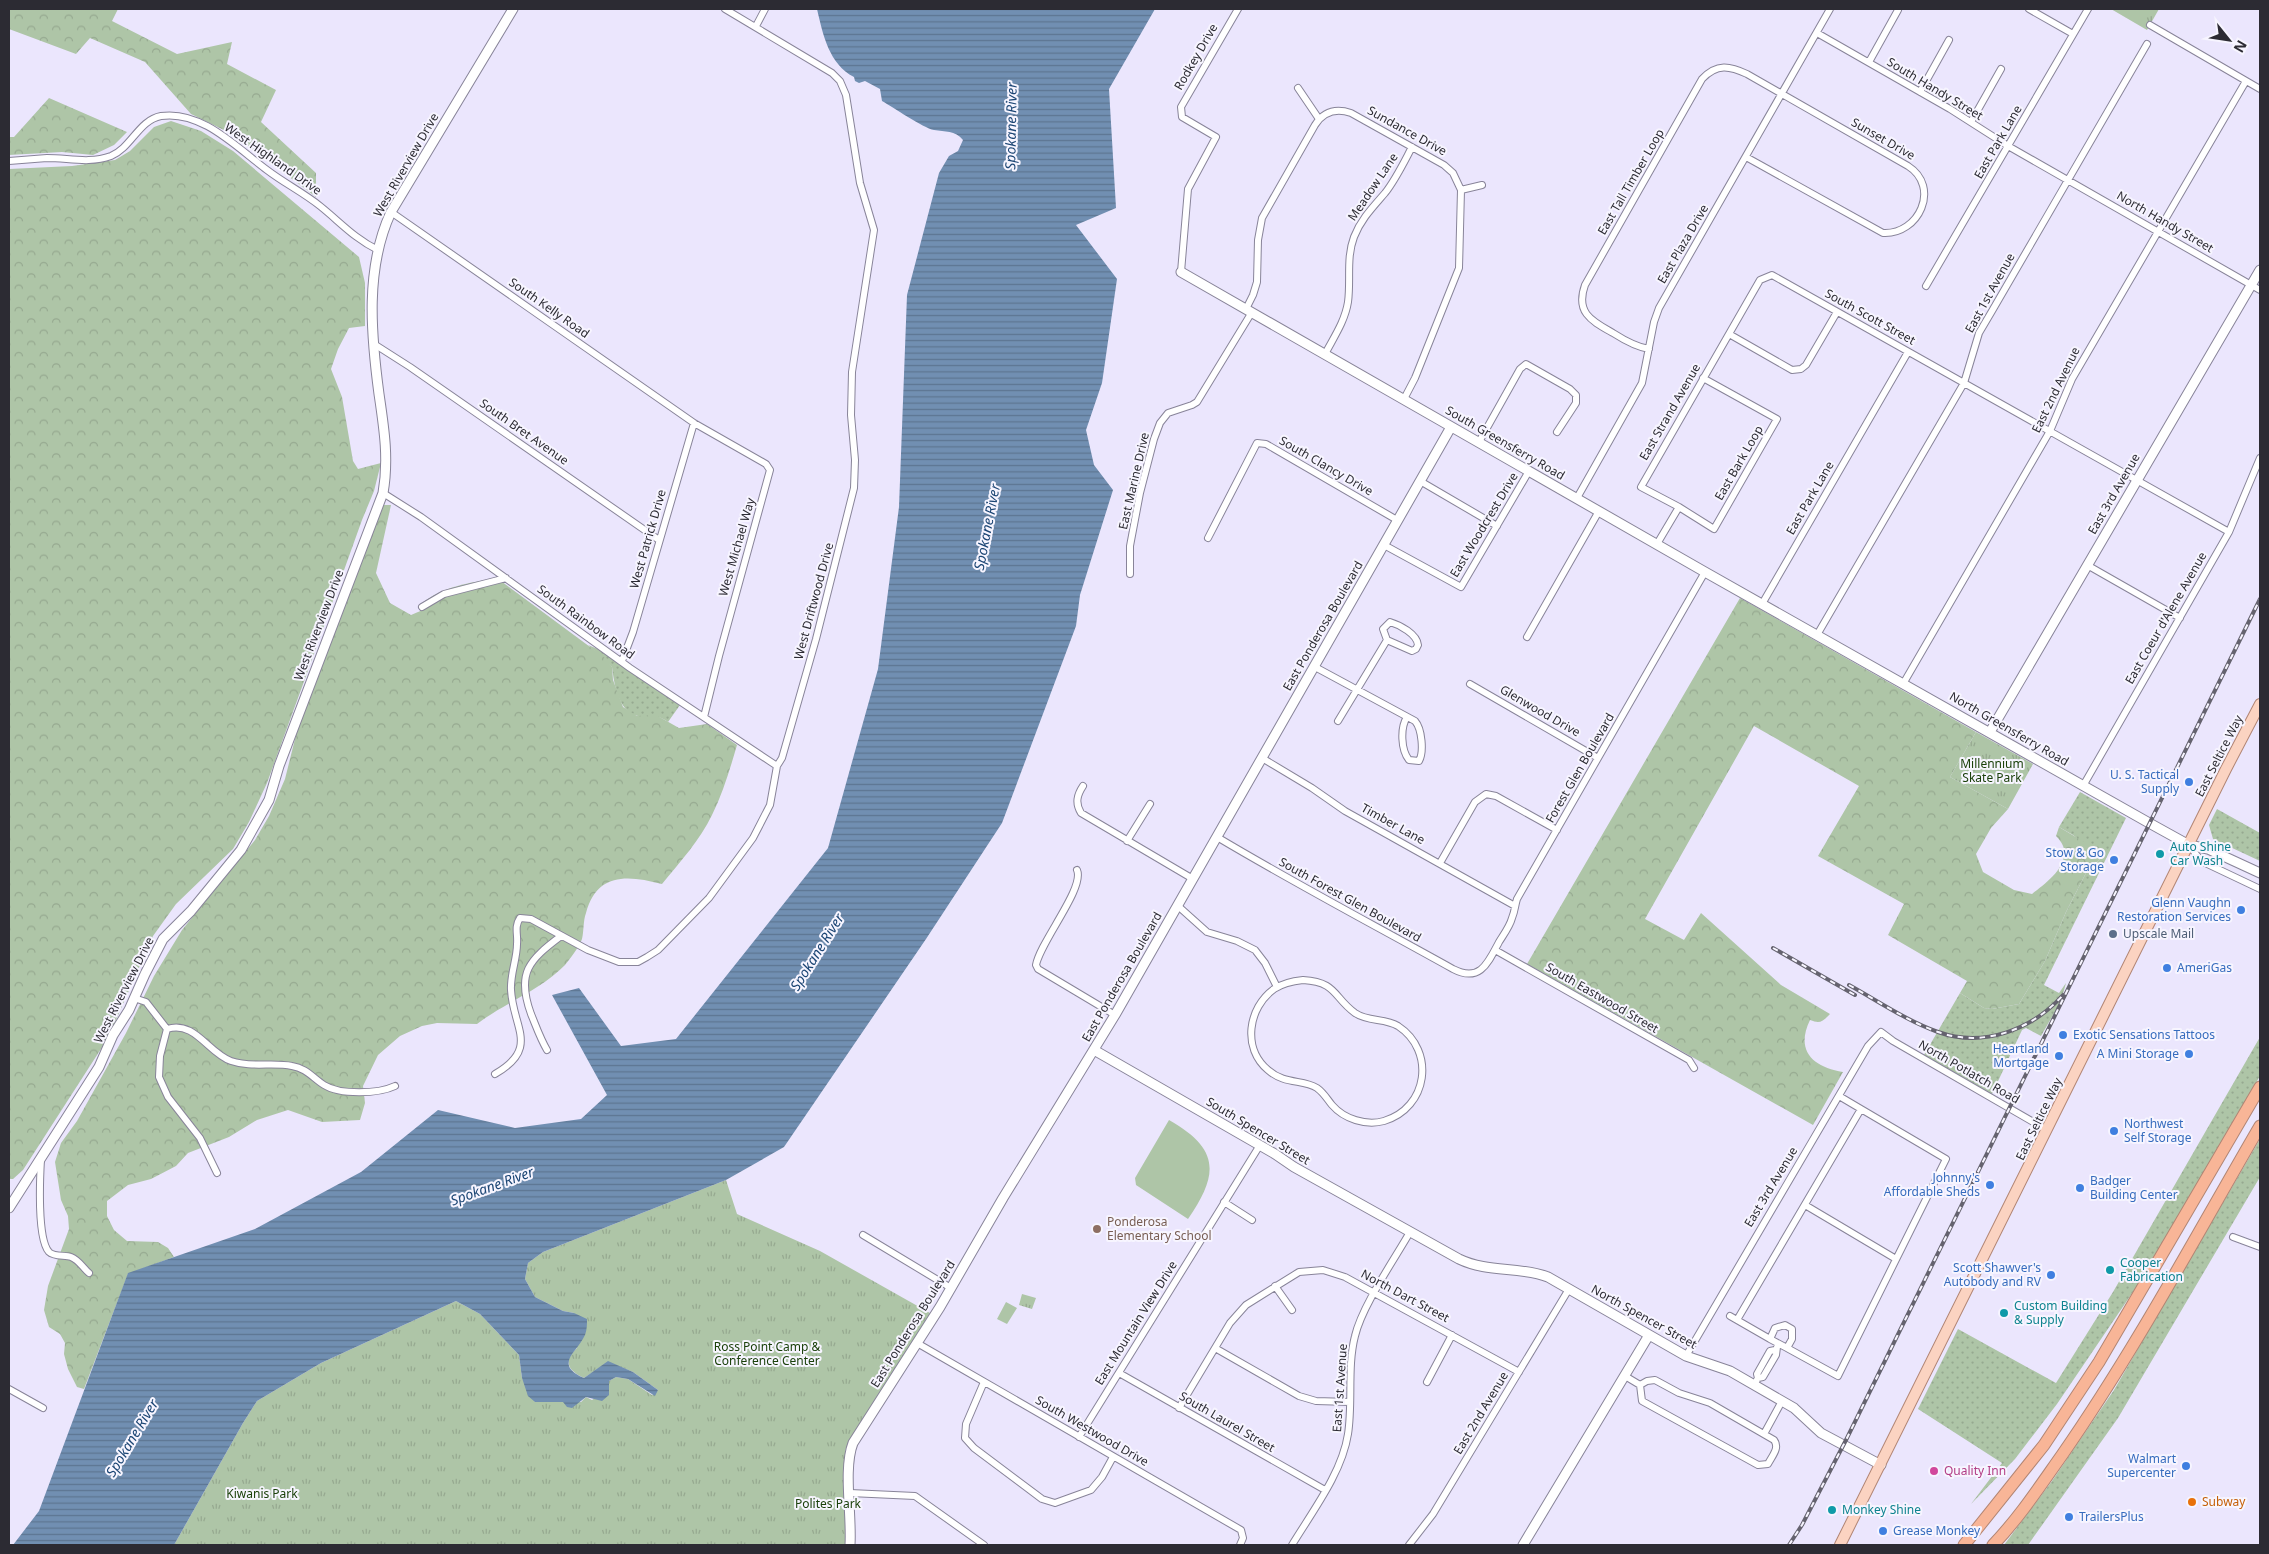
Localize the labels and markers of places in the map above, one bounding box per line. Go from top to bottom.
place label: U. S. Tactical Supply [2110,766,2180,797]
marker: U. S. Tactical Supply [2183,776,2195,788]
place label: Auto Shine Car Wash [2170,838,2231,869]
place label: Stow & Go Storage [2046,844,2104,875]
marker: Auto Shine Car Wash [2154,848,2166,860]
marker: Stow & Go Storage [2108,854,2120,866]
place label: Glenn Vaughn Restoration Services [2117,894,2231,925]
marker: Glenn Vaughn Restoration Services [2235,904,2247,916]
place label: Upscale Mail [2123,925,2194,942]
marker: Upscale Mail [2107,928,2119,940]
place label: AmeriGas [2177,959,2232,976]
marker: AmeriGas [2161,962,2173,974]
place label: Exotic Sensations Tattoos [2073,1026,2215,1043]
marker: Exotic Sensations Tattoos [2057,1029,2069,1041]
place label: Heartland Mortgage [1993,1040,2049,1071]
place label: A Mini Storage [2097,1045,2179,1062]
marker: A Mini Storage [2183,1048,2195,1060]
marker: Heartland Mortgage [2053,1050,2065,1062]
place label: Northwest Self Storage [2124,1115,2192,1146]
marker: Northwest Self Storage [2108,1125,2120,1137]
place label: Johnny's Affordable Sheds [1884,1169,1980,1200]
place label: Badger Building Center [2090,1172,2178,1203]
marker: Johnny's Affordable Sheds [1984,1179,1996,1191]
marker: Badger Building Center [2074,1182,2086,1194]
place label: Ponderosa Elementary School [1107,1213,1212,1244]
marker: Ponderosa Elementary School [1091,1223,1103,1235]
place label: Cooper Fabrication [2120,1254,2183,1285]
place label: Scott Shawver's Autobody and RV [1944,1259,2042,1290]
marker: Cooper Fabrication [2104,1264,2116,1276]
marker: Scott Shawver's Autobody and RV [2045,1269,2057,1281]
place label: Custom Building & Supply [2014,1297,2107,1328]
marker: Custom Building & Supply [1998,1307,2010,1319]
place label: Walmart Supercenter [2107,1450,2177,1481]
marker: Walmart Supercenter [2180,1460,2192,1472]
place label: Quality Inn [1944,1462,2006,1479]
marker: Quality Inn [1928,1465,1940,1477]
place label: Subway [2202,1493,2246,1510]
marker: Subway [2186,1496,2198,1508]
place label: Monkey Shine [1842,1501,1921,1518]
marker: Monkey Shine [1826,1504,1838,1516]
place label: TrailersPlus [2079,1508,2144,1525]
marker: TrailersPlus [2063,1511,2075,1523]
place label: Grease Monkey [1893,1522,1981,1539]
marker: Grease Monkey [1877,1525,1889,1537]

